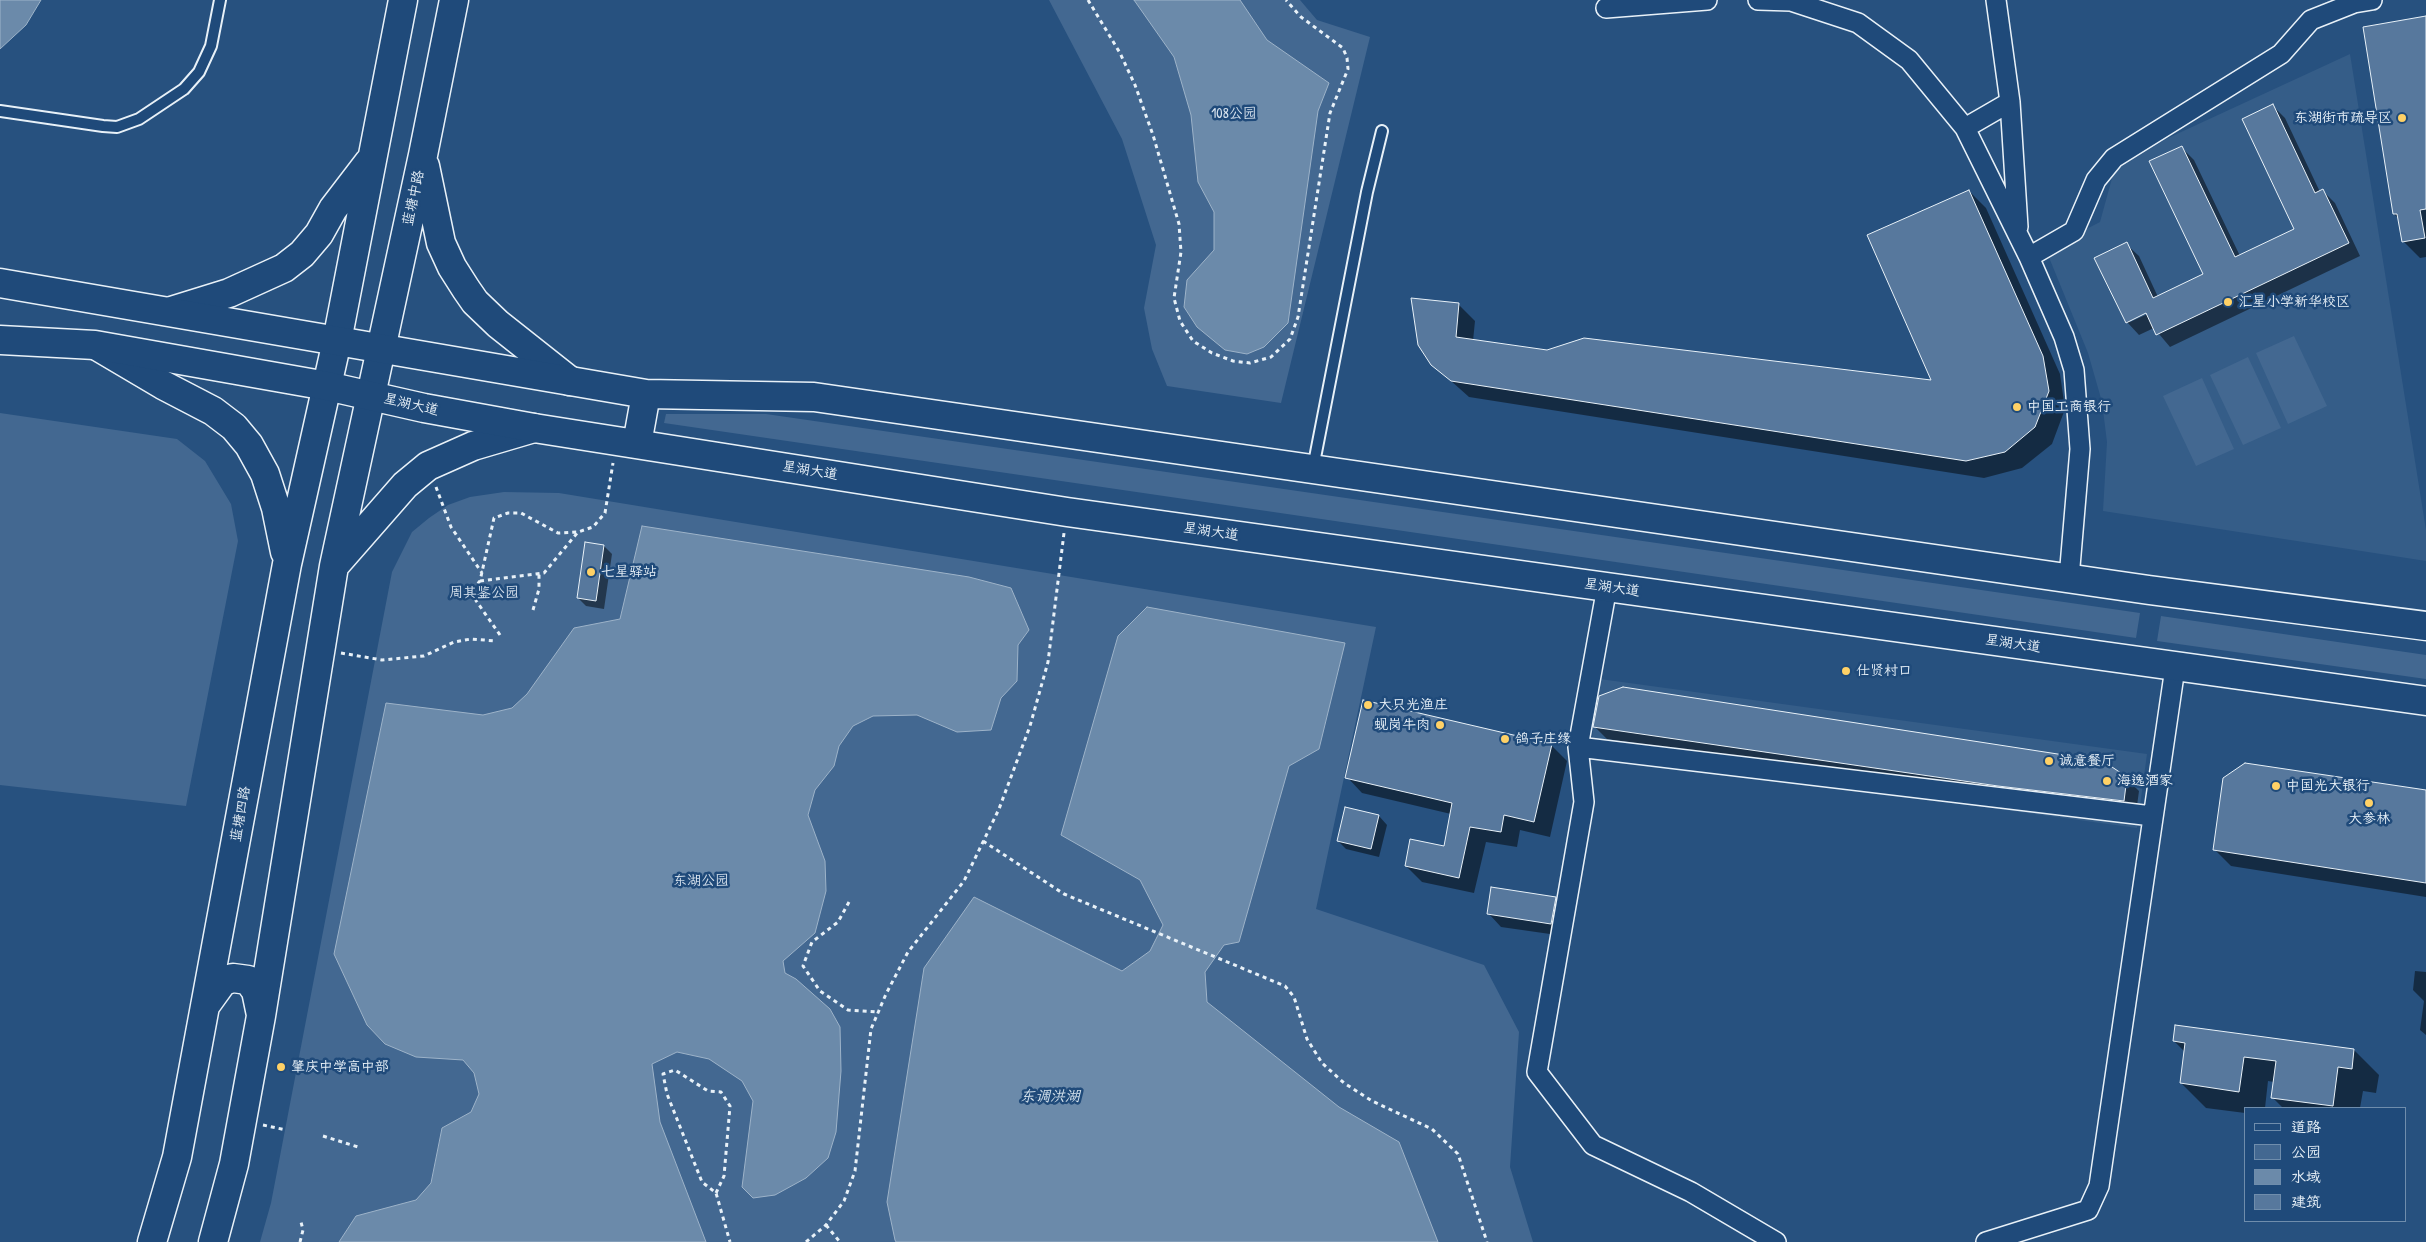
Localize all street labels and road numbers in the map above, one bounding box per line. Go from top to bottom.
street label: 蓝塘中路 [400,169,428,227]
street label: 星湖大道 [382,391,440,419]
street label: 星湖大道 [781,458,839,484]
street label: 星湖大道 [1182,520,1240,544]
street label: 星湖大道 [1583,576,1641,600]
street label: 星湖大道 [1984,632,2042,656]
street label: 蓝塘四路 [228,785,254,843]

